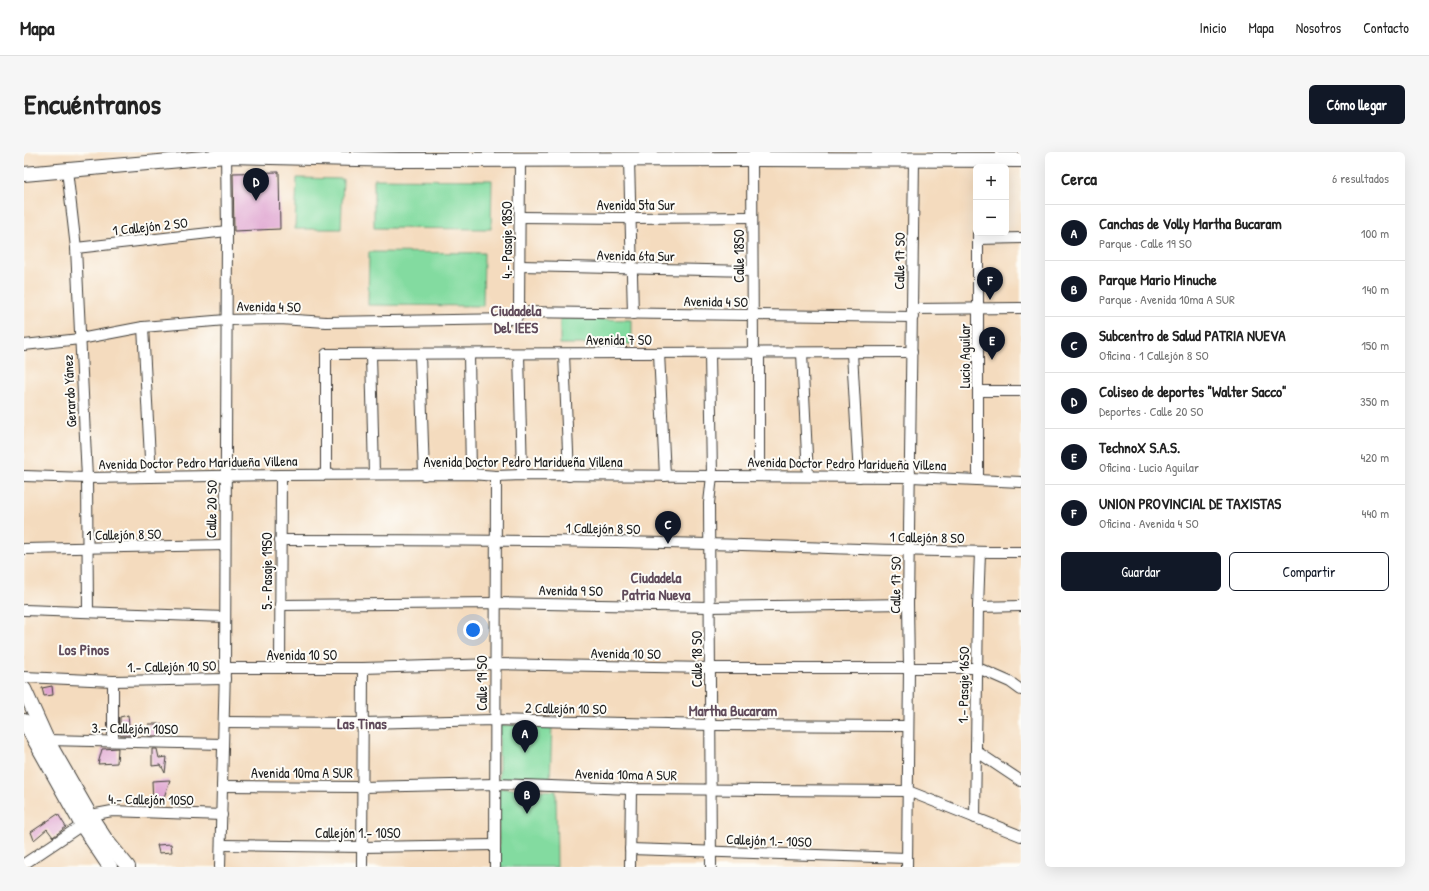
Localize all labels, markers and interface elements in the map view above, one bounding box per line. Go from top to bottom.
text: Mapa [20,15,54,41]
text: Inicio [1200,18,1226,37]
text: Mapa [1248,18,1274,37]
text: Nosotros [1296,18,1341,37]
text: Contacto [1363,18,1409,37]
text: Encuéntranos [24,85,161,123]
button: Cómo llegar [1309,85,1405,124]
map controls [973,164,1009,236]
button: + [973,164,1009,200]
text: Cerca [1061,167,1097,190]
pin: D [243,168,269,201]
text: 6 resultados [1332,169,1389,187]
street label: Avenida 5ta Sur [597,195,676,214]
button: − [973,200,1009,236]
street label: 4.- Pasaje 18SO [497,201,517,279]
street label: 1 Callejón 2 SO [111,213,189,240]
text: Canchas de Volly Martha Bucaram [1099,213,1282,234]
text: A [1071,224,1077,242]
text: 100 m [1361,224,1389,242]
street label: Calle 18SO [729,229,748,283]
street label: Calle 17 SO [889,232,909,290]
text: Parque · Calle 19 SO [1099,234,1192,252]
street label: Avenida 6ta Sur [597,245,676,265]
pin: F [977,267,1003,300]
text: Parque Mario Minuche [1099,269,1217,290]
text: B [1071,280,1077,298]
text: 140 m [1362,280,1389,298]
text: Parque · Avenida 10ma A SUR [1099,290,1235,308]
street label: Avenida 4 SO [684,291,749,311]
street label: Avenida 4 SO [237,296,302,316]
district label: Ciudadela Del IEES [490,300,542,338]
street label: Lucio Aguilar [955,323,975,388]
text: Subcentro de Salud PATRIA NUEVA [1099,325,1286,346]
pin: E [979,327,1005,360]
street label: Avenida 7 SO [586,330,652,349]
text: C [1070,336,1078,354]
text: 150 m [1361,336,1389,354]
text: Oficina · 1 Callejón 8 SO [1099,346,1209,364]
street label: Gerardo Yánez [58,354,80,428]
text: Coliseo de deportes "Walter Sacco" [1099,381,1287,402]
text: D [1071,392,1077,410]
text: 350 m [1360,392,1389,410]
text: Deportes · Calle 20 SO [1099,402,1203,420]
text: TechnoX S.A.S. [1099,437,1180,458]
text: E [1071,448,1077,466]
text: 420 m [1360,448,1389,466]
street label: Avenida Doctor Pedro Maridueña Villena [98,451,298,473]
street label: Avenida Doctor Pedro Maridueña Villena [424,452,623,471]
street label: Avenida Doctor Pedro Maridueña Villena [747,452,947,474]
text: Oficina · Lucio Aguilar [1099,458,1199,476]
street label: Calle 20 SO [201,480,221,538]
text: UNION PROVINCIAL DE TAXISTAS [1099,493,1281,514]
text: F [1072,504,1076,522]
text: 440 m [1362,504,1389,522]
pin: C [655,511,681,544]
text: Oficina · Avenida 4 SO [1099,514,1199,532]
street label: 1 Callejón 8 SO [565,518,641,539]
street label: 1 Callejón 8 SO [86,524,162,545]
street label: 1 Callejón 8 SO [889,527,965,548]
street label: 5.- Pasaje 19SO [257,532,277,610]
button: Guardar [1061,552,1221,591]
button: Compartir [1229,552,1389,591]
street label: Calle 17 SO [885,556,905,614]
district label: Ciudadela Patria Nueva [622,567,690,605]
street label: Avenida 9 SO [539,580,603,600]
your location [463,620,483,640]
street label: Calle 18 SO [687,631,706,687]
district label: Los Pinos [59,639,109,660]
street label: Avenida 10 SO [591,643,662,663]
street label: Avenida 10 SO [267,645,337,664]
street label: 1.- Pasaje 16SO [953,646,974,724]
street label: Calle 19 SO [472,655,491,711]
street label: 1.- Callejón 10 SO [127,656,217,677]
street label: 2 Callejón 10 SO [525,698,607,719]
district label: Martha Bucaram [689,700,777,721]
district label: Las Tinas [337,713,387,734]
street label: 3.- Callejón 10SO [91,718,179,739]
pin: A [512,720,538,753]
street label: Avenida 10ma A SUR [251,763,353,782]
street label: Avenida 10ma A SUR [575,764,677,784]
pin: B [514,781,540,814]
street label: 4.- Callejón 10SO [108,789,194,810]
street label: Callejón 1.- 10SO [315,823,401,843]
street label: Callejón 1.- 10SO [726,829,812,852]

